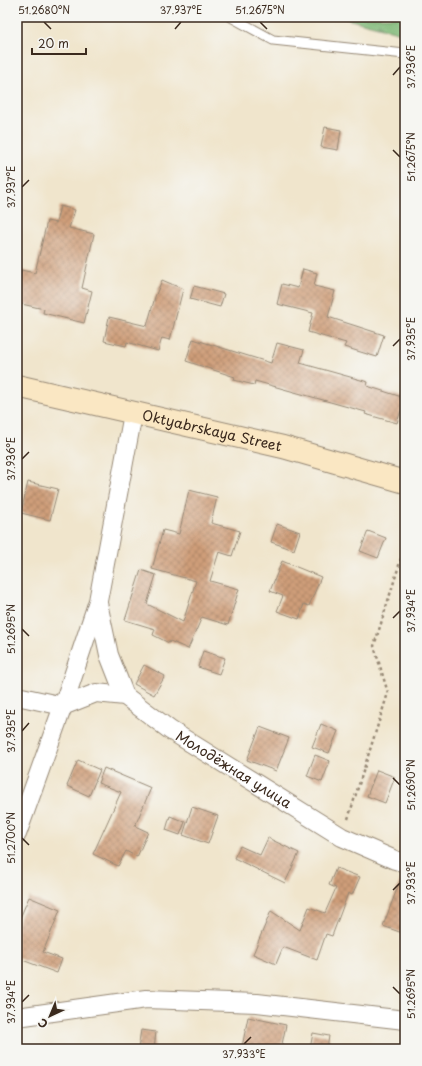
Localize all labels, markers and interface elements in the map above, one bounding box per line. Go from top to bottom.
text: 51.2680°N [18,2,70,17]
text: 37.937°E [160,2,202,17]
text: 51.2675°N [235,2,285,17]
scale bar [32,30,86,56]
text: 20 m [38,34,69,52]
text: 37.936°E [403,45,418,89]
text: 51.2675°N [403,132,418,182]
text: 37.937°E [3,166,18,208]
text: 37.935°E [403,317,418,361]
street label: Oktyabrskaya Street [140,404,284,456]
text: 37.936°E [3,437,18,481]
text: 37.934°E [403,589,418,633]
text: 51.2695°N [3,604,18,654]
text: 37.935°E [3,709,18,753]
street label: Молодёжная улица [172,725,296,813]
text: 51.2690°N [403,759,418,811]
text: 51.2700°N [3,812,18,864]
text: 37.933°E [403,861,418,905]
text: 51.2695°N [403,969,418,1019]
text: 37.934°E [3,980,18,1024]
north arrow [30,996,70,1036]
text: С [34,1015,52,1033]
text: 37.933°E [222,1046,266,1061]

